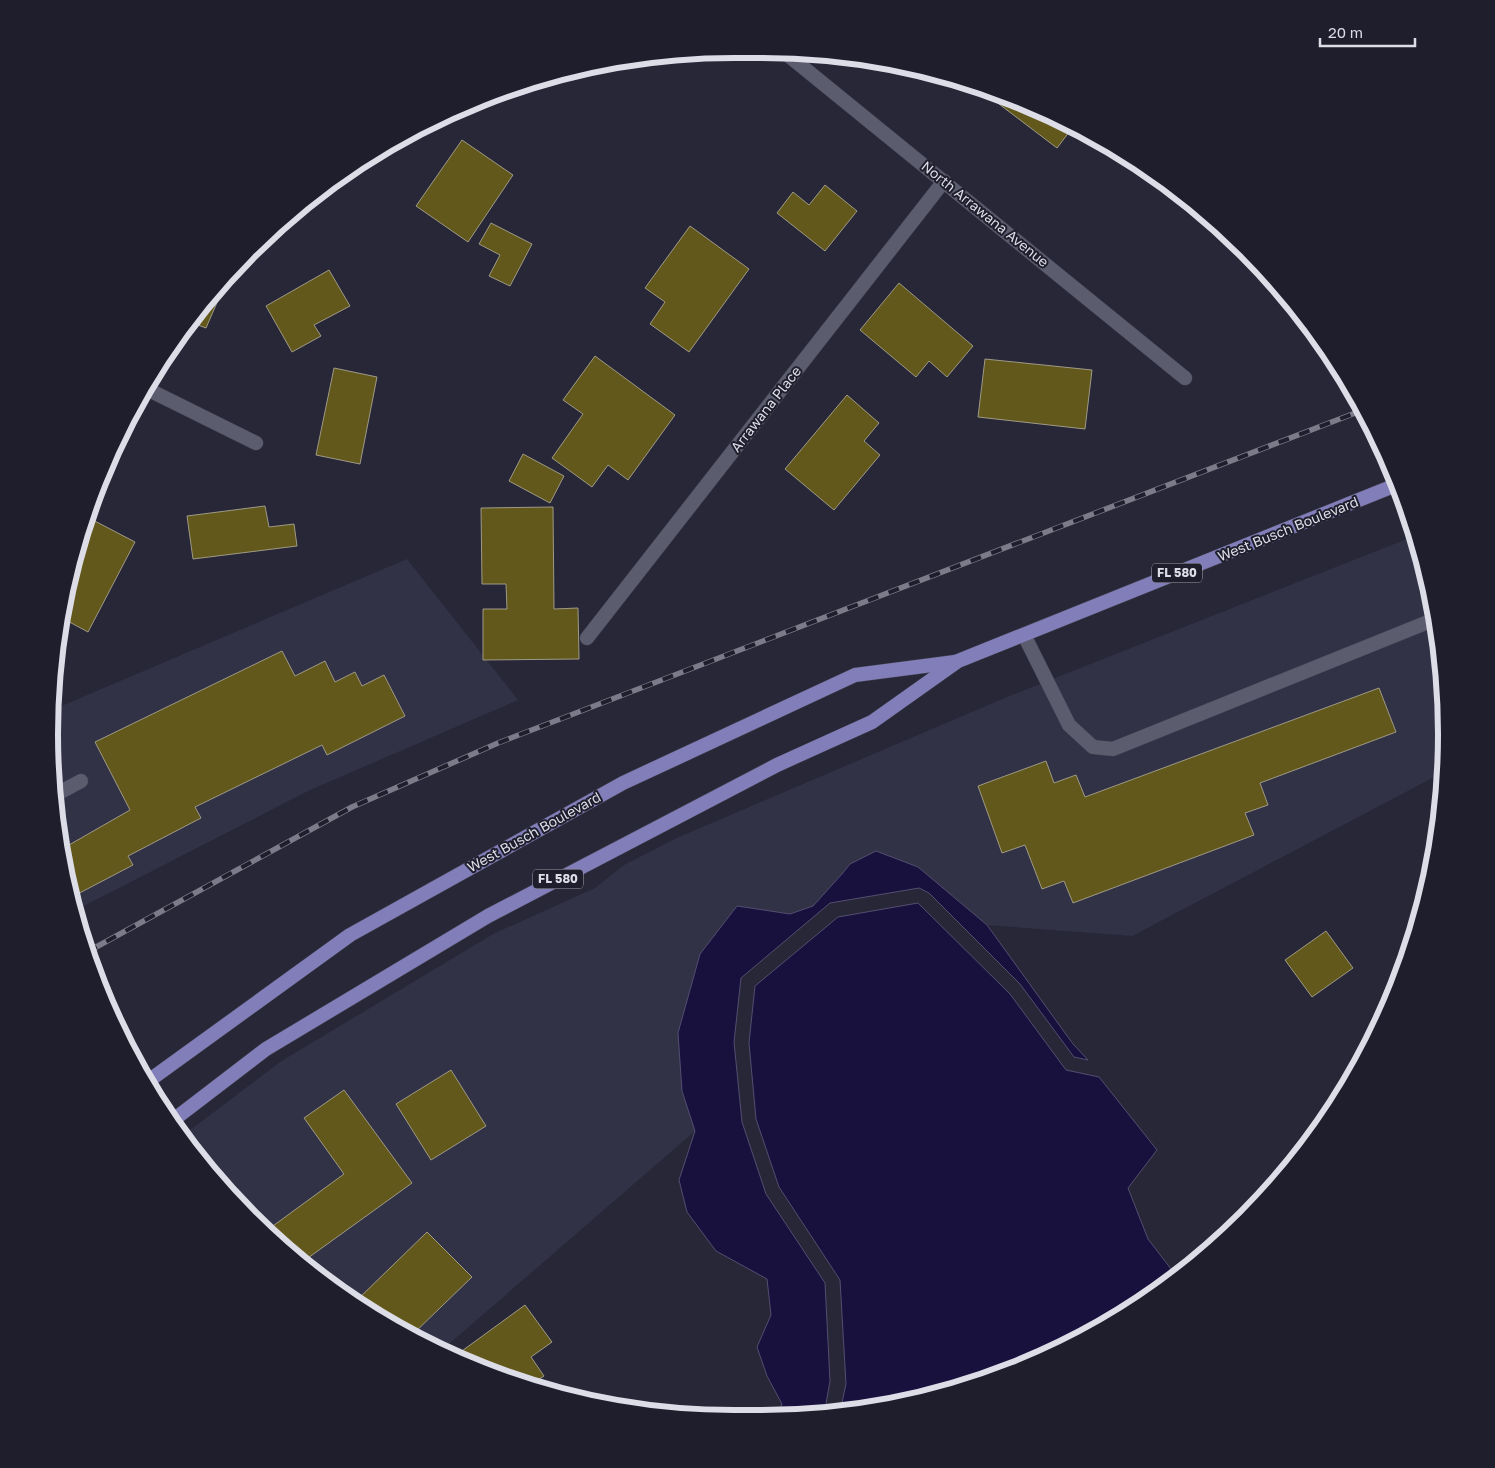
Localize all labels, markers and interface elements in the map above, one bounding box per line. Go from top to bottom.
scale bar [1320,15,1415,47]
text: 20 m [1328,23,1363,41]
street label: North Arrawana Avenue [918,157,1052,270]
street label: Arrawana Place [727,362,804,455]
street label: West Busch Boulevard [1215,493,1361,565]
road number: FL 580 [1152,564,1202,582]
street label: West Busch Boulevard [464,788,604,875]
road number: FL 580 [533,870,583,889]

